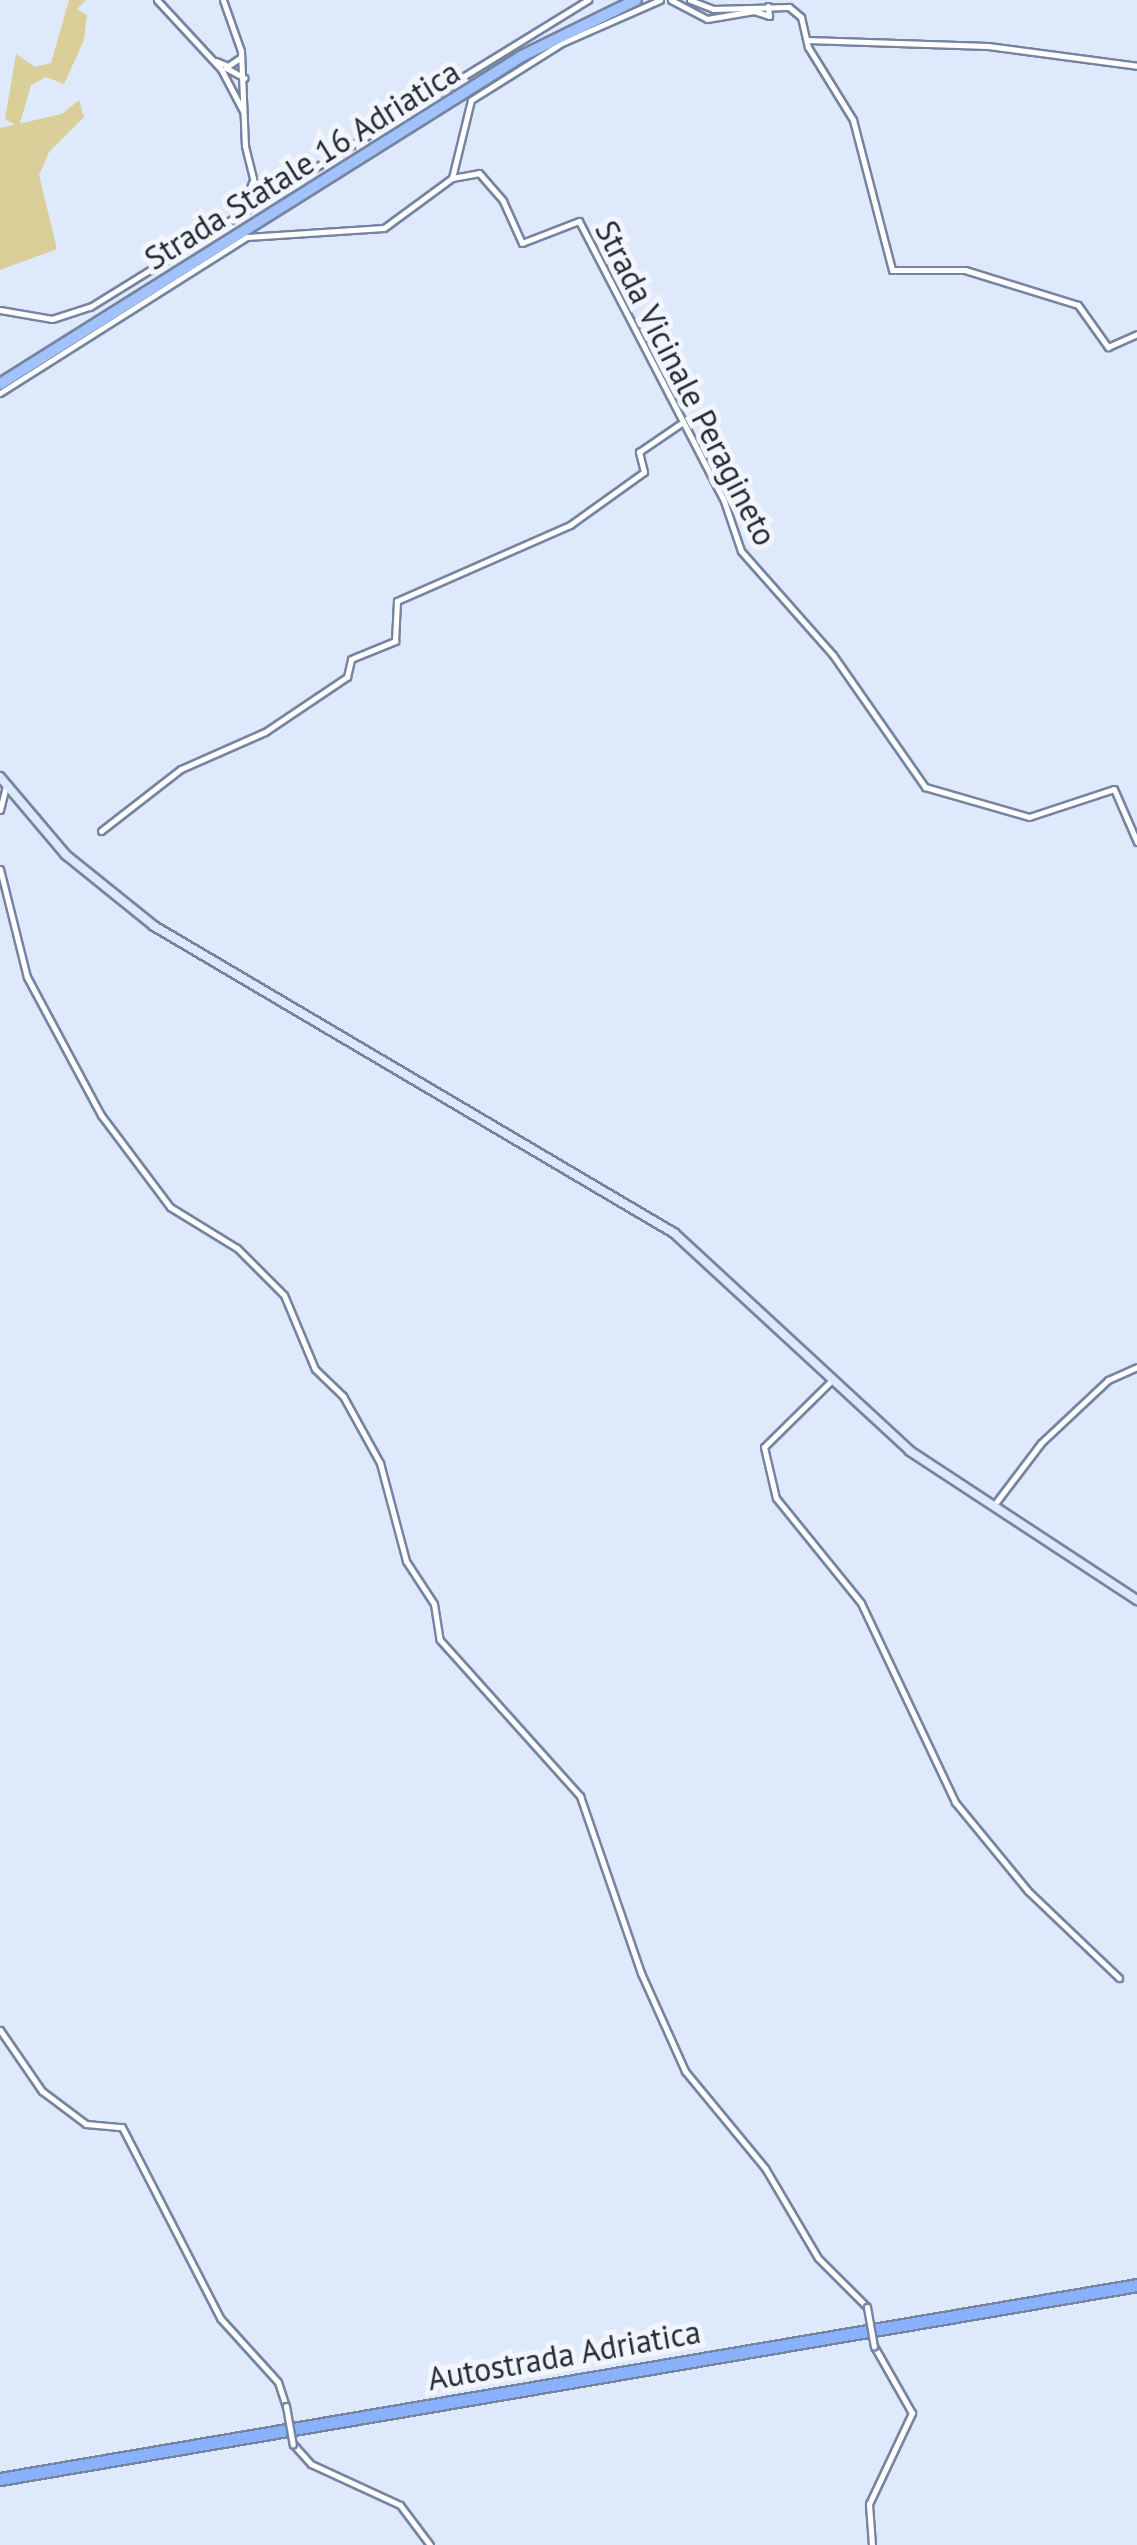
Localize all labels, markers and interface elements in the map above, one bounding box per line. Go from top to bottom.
street label: Strada Statale 16 Adriatica [137,52,467,278]
street label: Strada Vicinale Peragineto [587,214,785,552]
street label: Autostrada Adriatica [424,2312,704,2398]

